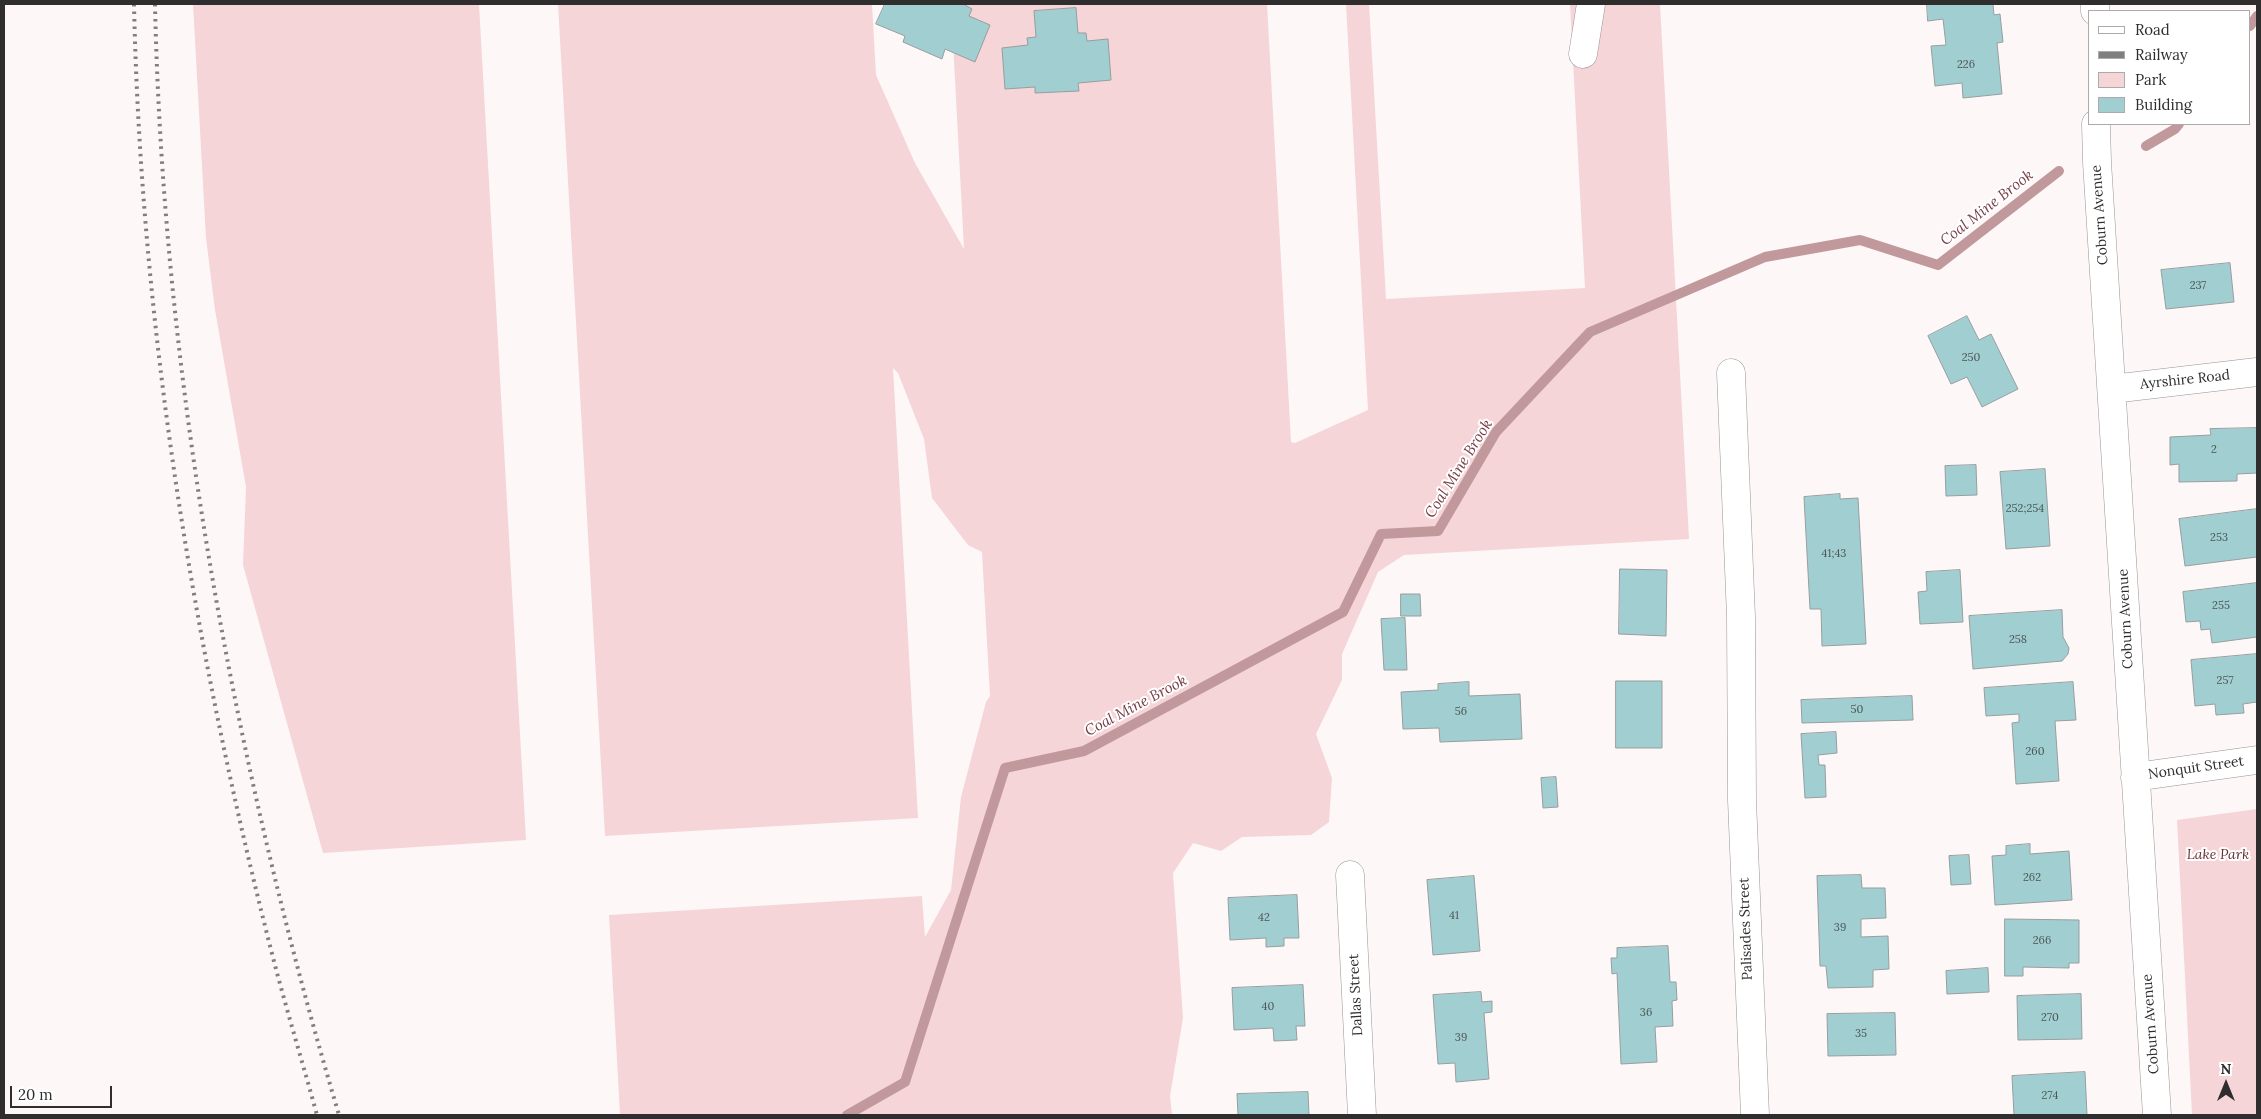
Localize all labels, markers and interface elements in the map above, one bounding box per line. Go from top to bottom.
legend [2088,10,2251,125]
text: Road [2135,20,2170,39]
text: Railway [2135,45,2188,64]
house number: 226 [1957,58,1975,72]
text: Park [2135,70,2166,89]
text: Building [2135,95,2192,114]
street label: Coburn Avenue [2088,164,2112,266]
water label: Coal Mine Brook [1937,166,2037,250]
house number: 237 [2190,279,2206,293]
house number: 250 [1962,351,1980,365]
street label: Ayrshire Road [2139,367,2231,393]
water label: Coal Mine Brook [1421,416,1497,522]
house number: 2 [2211,443,2217,457]
house number: 252;254 [2006,502,2044,516]
house number: 253 [2210,531,2228,545]
house number: 41;43 [1822,547,1846,561]
street label: Coburn Avenue [2115,569,2137,669]
house number: 255 [2212,599,2230,613]
house number: 258 [2009,633,2027,647]
water label: Coal Mine Brook [1082,672,1190,740]
house number: 257 [2217,674,2233,688]
house number: 50 [1851,703,1863,717]
house number: 56 [1455,705,1467,719]
house number: 260 [2025,745,2045,759]
street label: Nonquit Street [2147,753,2245,783]
park label: Lake Park [2187,847,2249,863]
house number: 262 [2023,871,2041,885]
street label: Palisades Street [1736,877,1756,981]
house number: 41 [1449,909,1459,923]
house number: 42 [1258,911,1270,925]
house number: 39 [1834,921,1846,935]
house number: 266 [2033,934,2051,948]
street label: Dallas Street [1345,953,1367,1037]
street label: Coburn Avenue [2139,973,2163,1075]
house number: 40 [1262,1000,1274,1014]
house number: 36 [1640,1006,1652,1020]
house number: 270 [2041,1011,2059,1025]
house number: 35 [1855,1027,1867,1041]
house number: 39 [1455,1031,1467,1045]
north arrow [2201,1059,2251,1109]
text: N [2221,1060,2231,1078]
scale bar [12,1076,115,1108]
text: 20 m [18,1085,53,1104]
house number: 274 [2042,1089,2058,1103]

